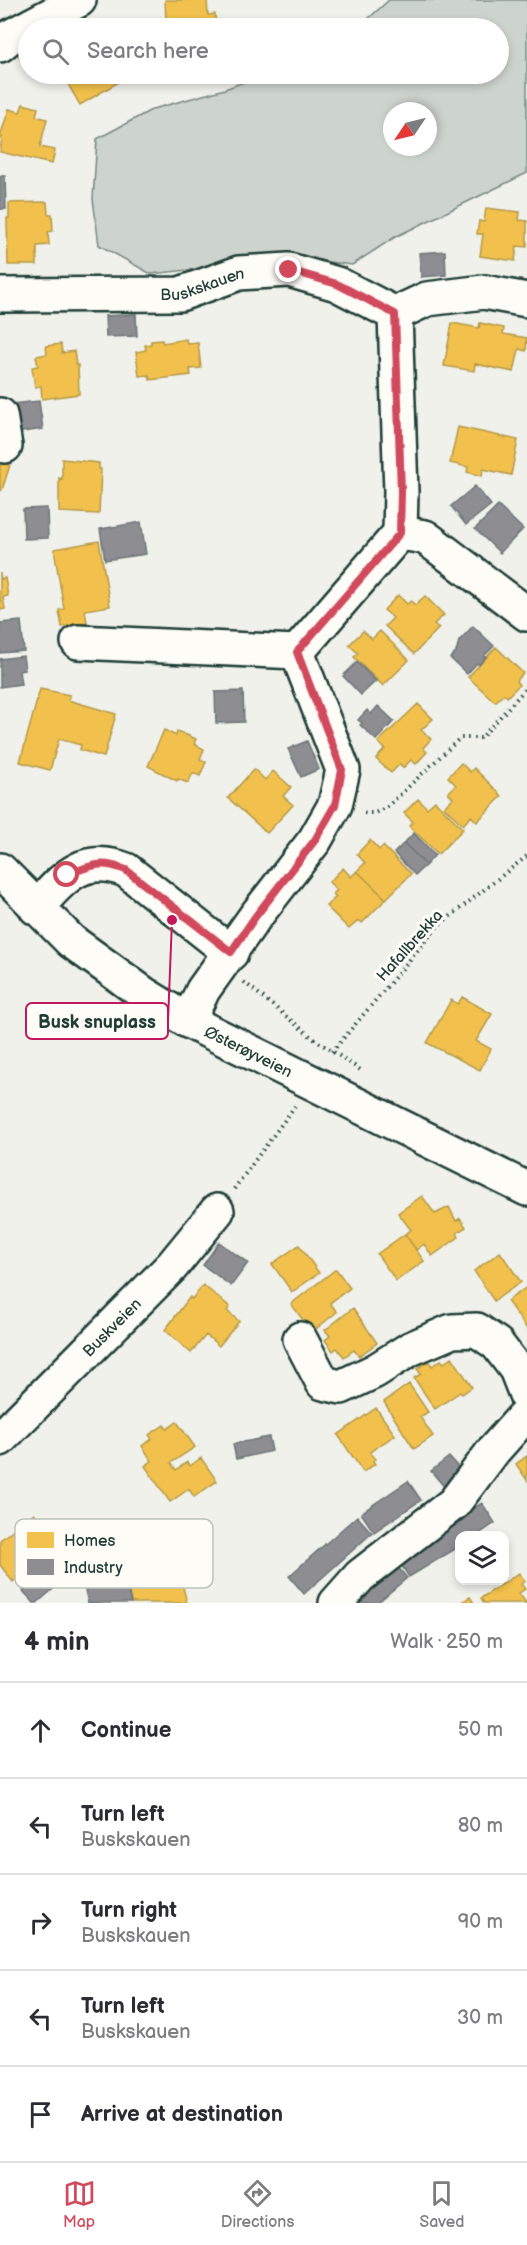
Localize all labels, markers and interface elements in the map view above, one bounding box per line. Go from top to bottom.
search box [18,18,509,84]
icon: search [39,35,72,68]
text: Search here [87,38,209,65]
north arrow [383,102,437,156]
route end [275,256,301,282]
street label: Buskskauen [160,265,245,305]
route start [53,861,79,887]
street label: Hafallbrekka [373,906,447,986]
callout: Busk snuplass [26,1003,168,1039]
text: Busk snuplass [38,1012,156,1033]
street label: Østerøyveien [201,1023,295,1082]
street label: Buskveien [79,1295,146,1361]
legend [15,1519,213,1588]
map controls [455,1531,509,1585]
button: layers [455,1531,509,1585]
text: Homes [64,1532,116,1551]
text: Industry [64,1559,123,1578]
text: 4 min [24,1627,89,1658]
text: Walk · 250 m [390,1630,503,1654]
icon: ahead [24,1714,57,1747]
text: Continue [81,1717,171,1744]
text: 50 m [458,1718,503,1742]
text: Turn left [81,1801,165,1828]
icon: left [24,1810,57,1843]
text: 80 m [458,1814,503,1838]
text: Buskskauen [81,1828,191,1852]
text: Turn right [81,1897,177,1924]
icon: right [24,1906,57,1939]
text: 90 m [458,1910,503,1934]
text: Buskskauen [81,1924,191,1948]
text: Turn left [81,1993,165,2020]
icon: left [24,2002,57,2035]
text: 30 m [457,2006,503,2030]
text: Buskskauen [81,2020,191,2044]
icon: arrive [24,2098,57,2131]
text: Arrive at destination [81,2101,283,2128]
tab: Map [63,2177,96,2232]
tab: Directions [221,2177,294,2232]
tab: Saved [419,2177,464,2232]

